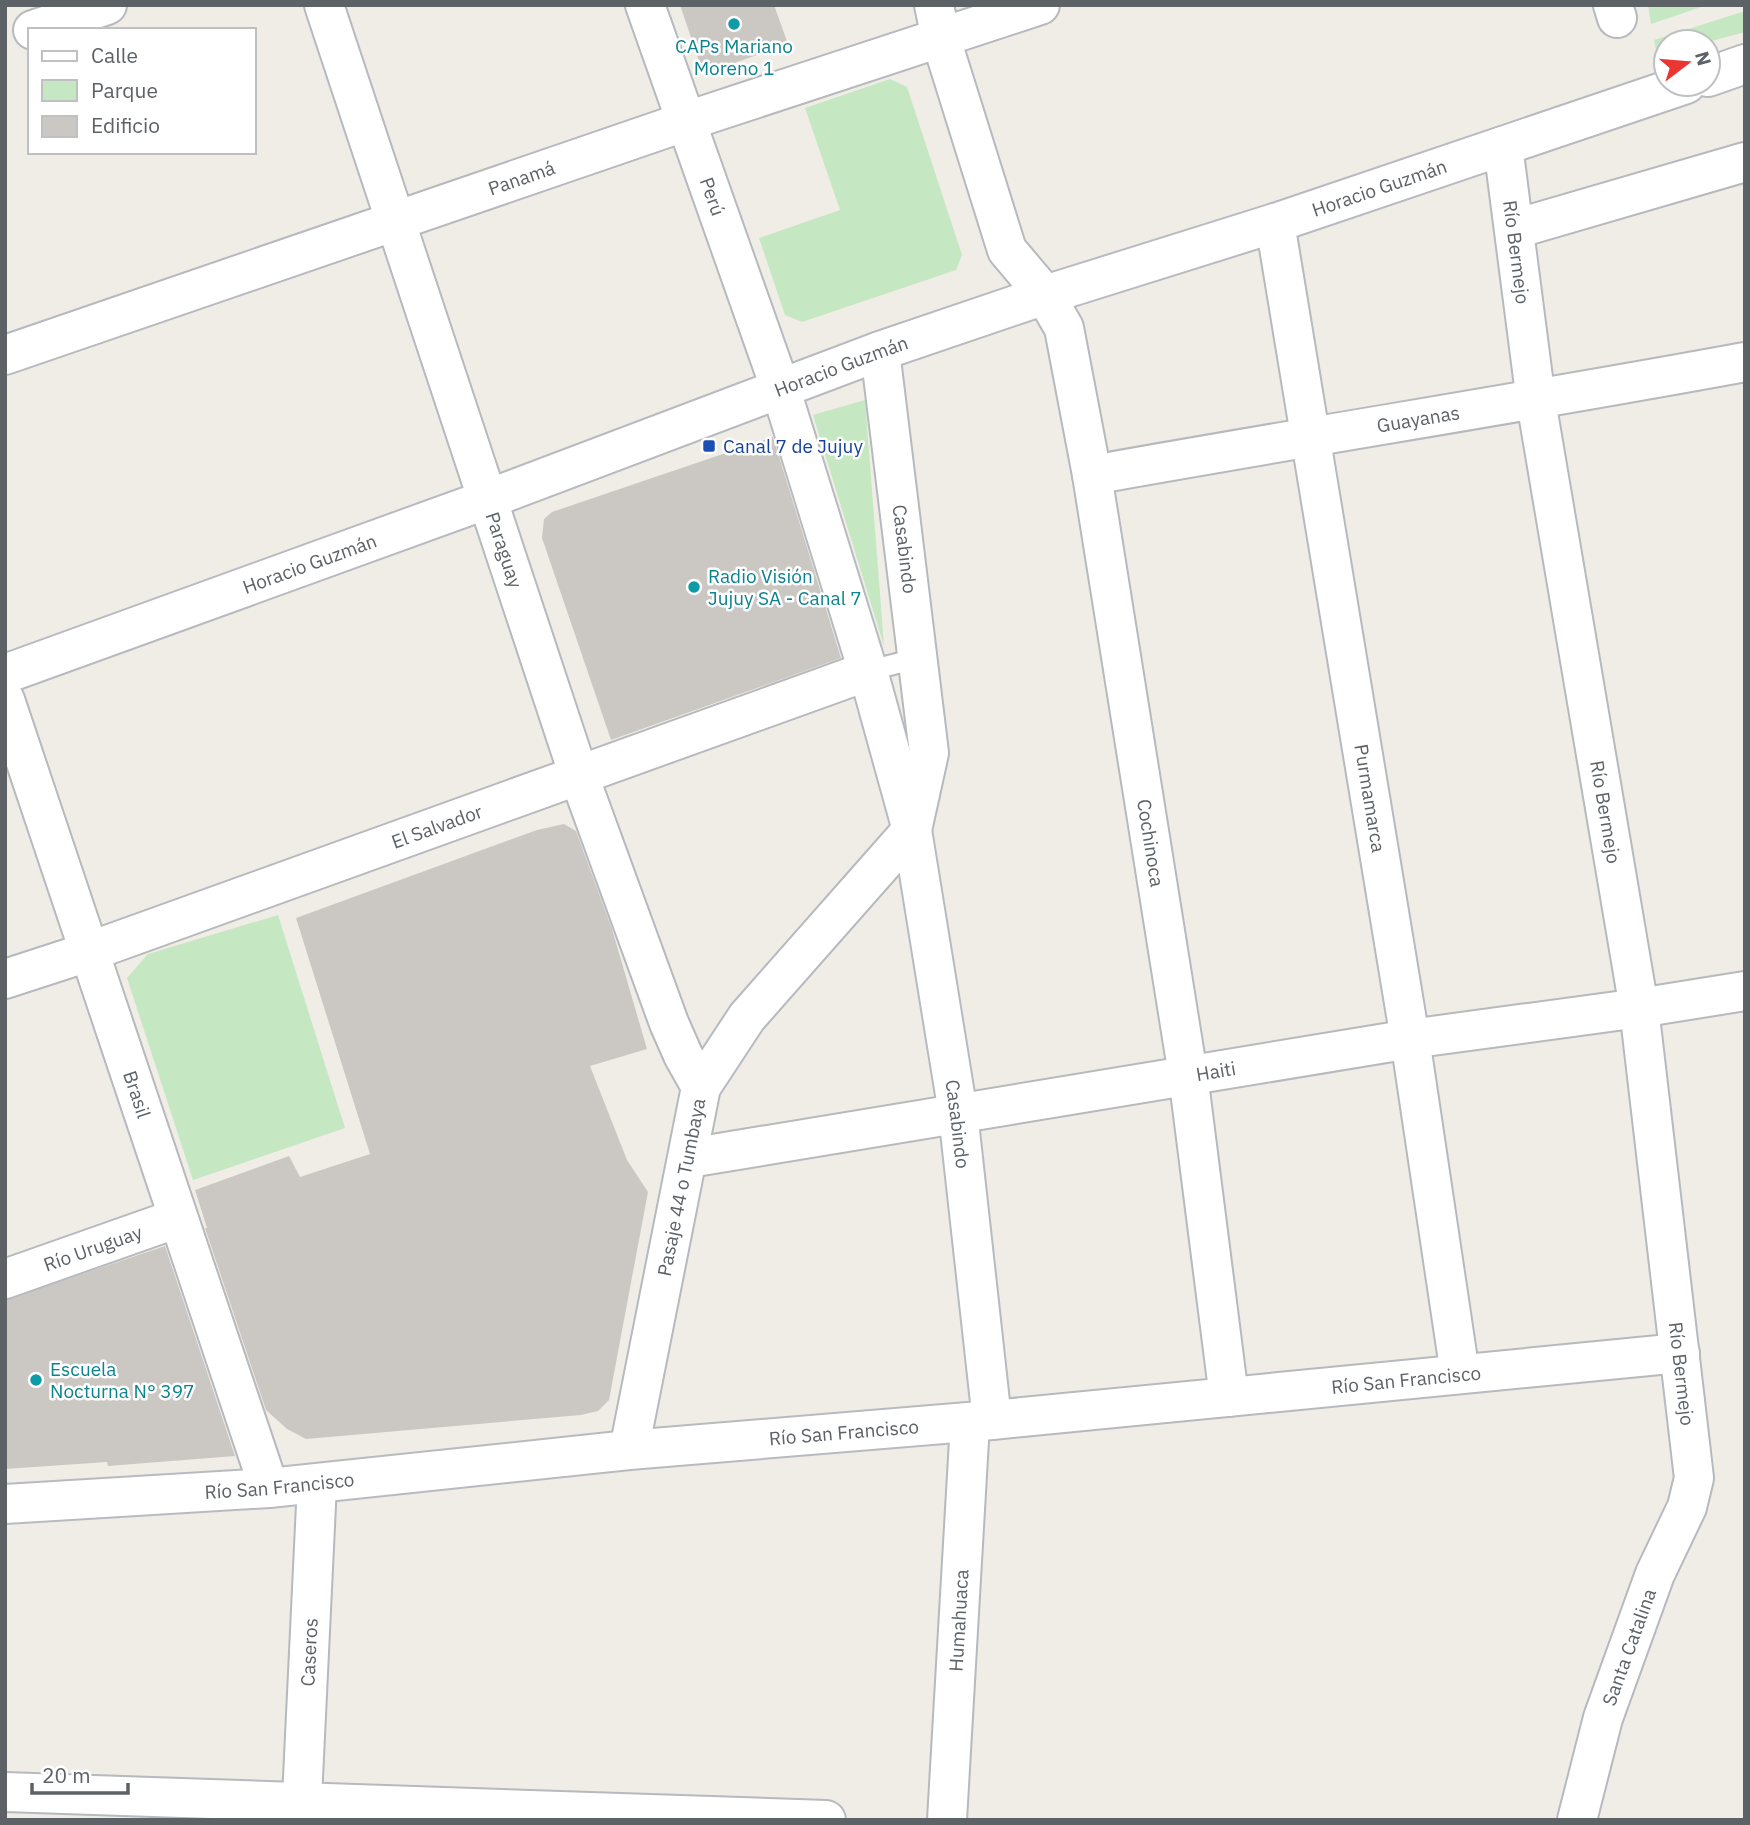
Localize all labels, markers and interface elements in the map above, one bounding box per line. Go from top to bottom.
marker: CAPs Mariano Moreno 1 [726,16,742,32]
legend [28,28,256,154]
north arrow [1652,28,1722,98]
place label: CAPs Mariano Moreno 1 [675,34,793,80]
text: Calle [91,41,138,69]
text: N [1690,48,1717,68]
text: Parque [91,76,158,104]
text: Edificio [91,111,160,139]
street label: Horacio Guzmán [1309,154,1450,222]
street label: Panamá [485,155,558,200]
street label: Perú [695,174,731,219]
street label: Río Bermejo [1498,199,1535,305]
street label: Horacio Guzmán [771,330,911,402]
street label: Guayanas [1375,400,1461,438]
place label: Canal 7 de Jujuy [723,434,863,458]
marker: Canal 7 de Jujuy [701,438,717,454]
street label: Casabindo [888,503,922,595]
street label: Paraguay [480,509,528,592]
street label: Horacio Guzmán [239,528,380,599]
place label: Radio Visión Jujuy SA - Canal 7 [708,564,862,610]
marker: Radio Visión Jujuy SA - Canal 7 [686,579,702,595]
street label: Purmamarca [1349,742,1391,854]
street label: Río Bermejo [1585,759,1626,865]
street label: Cochinoca [1132,797,1170,889]
street label: El Salvador [388,799,486,854]
street label: Haiti [1194,1056,1237,1086]
street label: Brasil [118,1068,156,1121]
street label: Casabindo [941,1078,975,1170]
street label: Pasaje 44 o Tumbaya [652,1096,710,1278]
street label: Río Uruguay [40,1219,146,1277]
street label: Río Bermejo [1664,1320,1700,1427]
place label: Escuela Nocturna N° 397 [50,1357,195,1403]
street label: Río San Francisco [1330,1360,1482,1399]
marker: Escuela Nocturna N° 397 [28,1372,44,1388]
street label: Río San Francisco [768,1414,920,1450]
street label: Río San Francisco [204,1467,355,1504]
street label: Humahuaca [944,1569,974,1672]
street label: Santa Catalina [1597,1585,1661,1709]
street label: Caseros [295,1617,323,1687]
scale bar [32,1752,128,1796]
text: 20 m [42,1761,91,1789]

